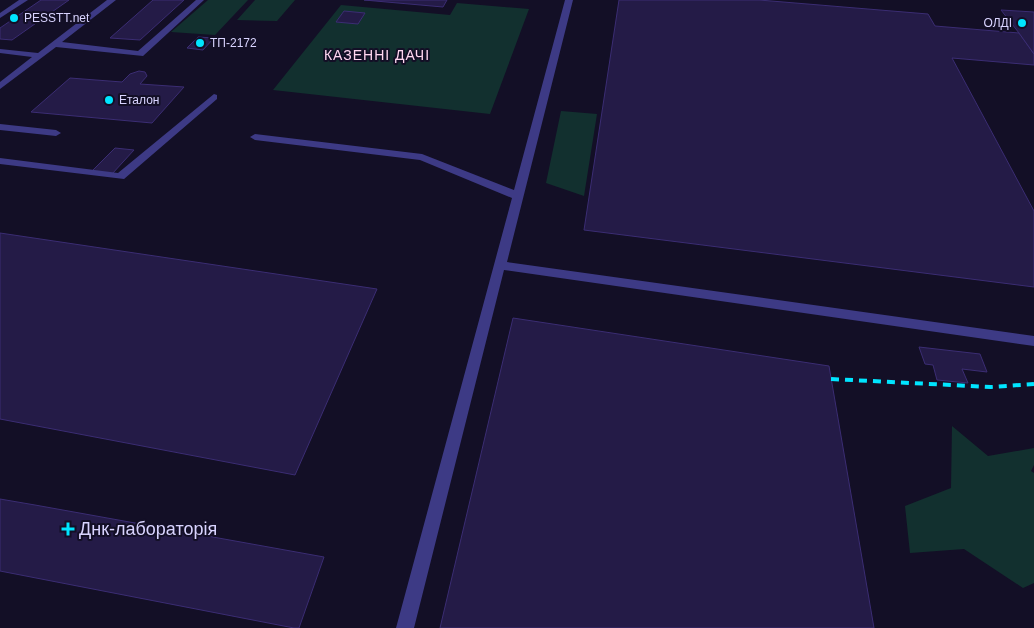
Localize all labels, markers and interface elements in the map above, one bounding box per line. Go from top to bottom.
place label: PESSTT.net [24,11,90,25]
marker: PESSTT.net [8,12,20,24]
place label: ОЛДІ [983,16,1012,30]
marker: ОЛДІ [1016,17,1028,29]
place label: ТП-2172 [210,36,257,50]
marker: ТП-2172 [194,37,206,49]
district label: КАЗЕННІ ДАЧІ [324,47,430,63]
place label: Еталон [119,93,159,107]
marker: Еталон [103,94,115,106]
place label: Днк-лабораторія [79,519,217,539]
marker: Днк-лабораторія [61,522,75,536]

